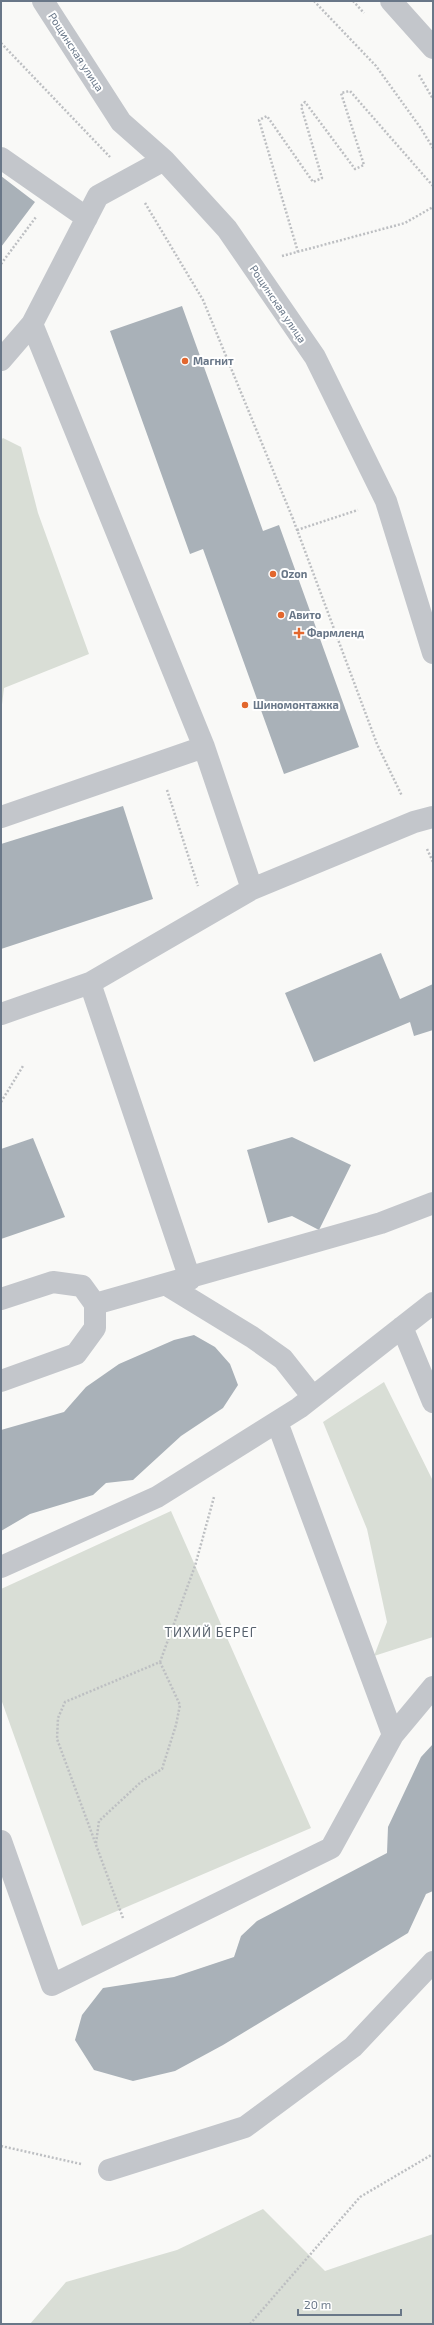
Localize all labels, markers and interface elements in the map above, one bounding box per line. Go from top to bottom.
street label: Рощинская улица [45,10,107,94]
street label: Рощинская улица [247,262,309,346]
place label: Магнит [193,354,234,367]
marker: Магнит [180,356,190,366]
place label: Ozon [281,567,307,580]
marker: Ozon [268,569,278,579]
place label: Авито [289,608,322,621]
marker: Авито [276,610,286,620]
place label: Фармленд [307,626,364,639]
marker: Фармленд [294,628,304,638]
place label: Шиномонтажка [253,698,339,711]
marker: Шиномонтажка [240,700,250,710]
district label: ТИХИЙ БЕРЕГ [164,1624,258,1640]
scale bar [298,2291,401,2317]
text: 20 m [304,2297,331,2311]

